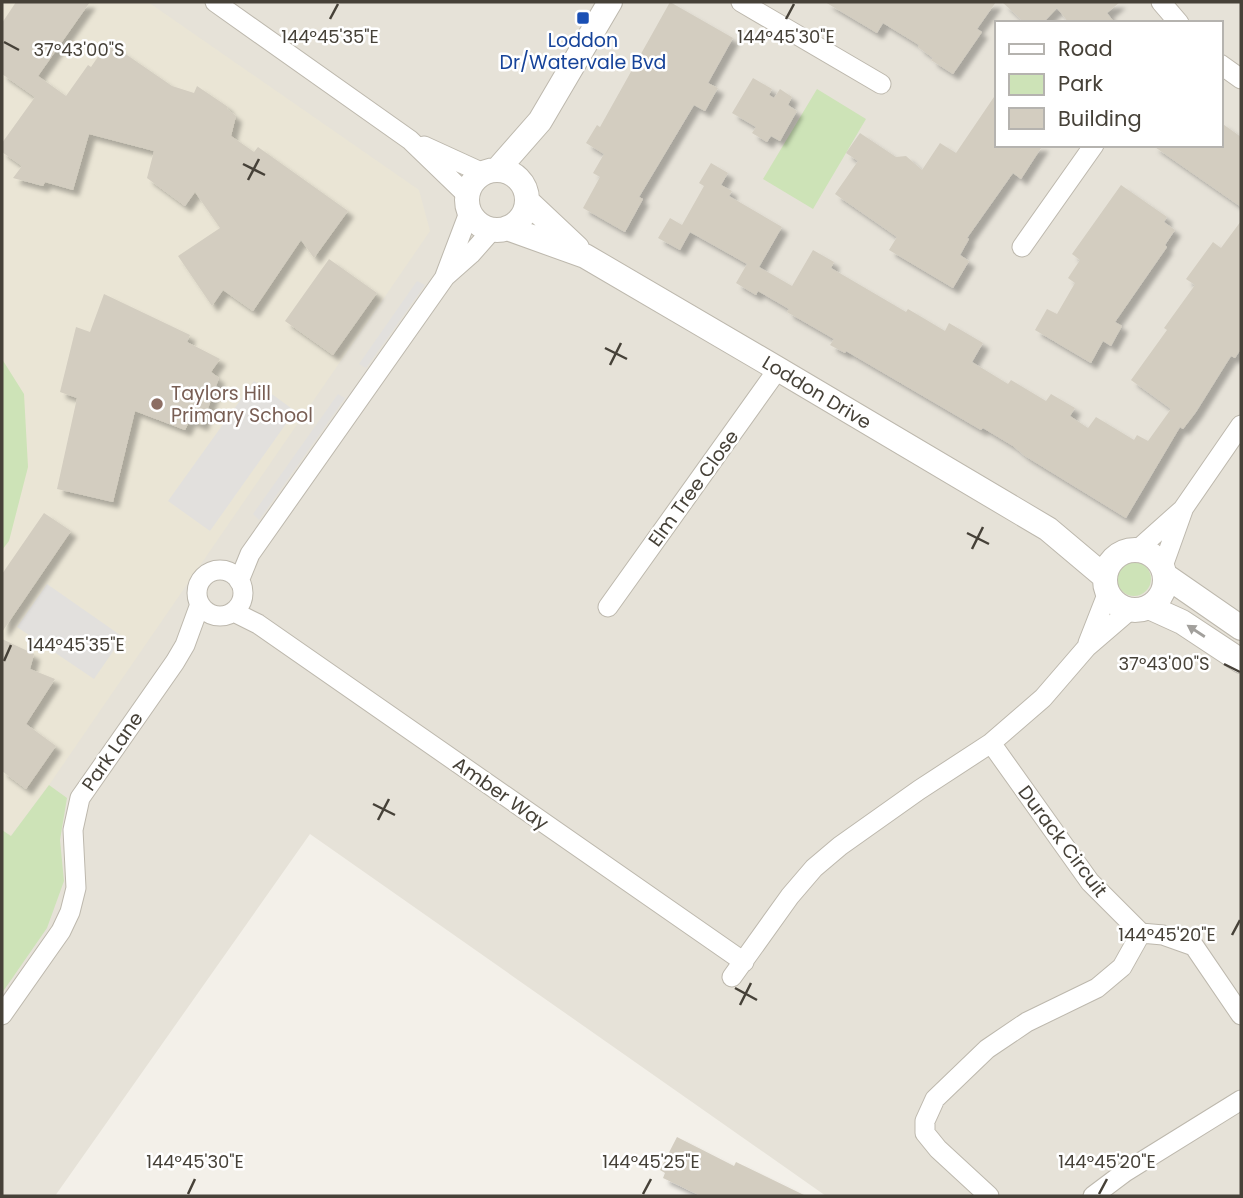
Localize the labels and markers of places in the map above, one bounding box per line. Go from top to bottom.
marker: Loddon Dr/Watervale Bvd [575,10,591,26]
place label: Loddon Dr/Watervale Bvd [500,27,666,76]
place label: Taylors Hill Primary School [171,380,313,429]
marker: Taylors Hill Primary School [149,396,165,412]

